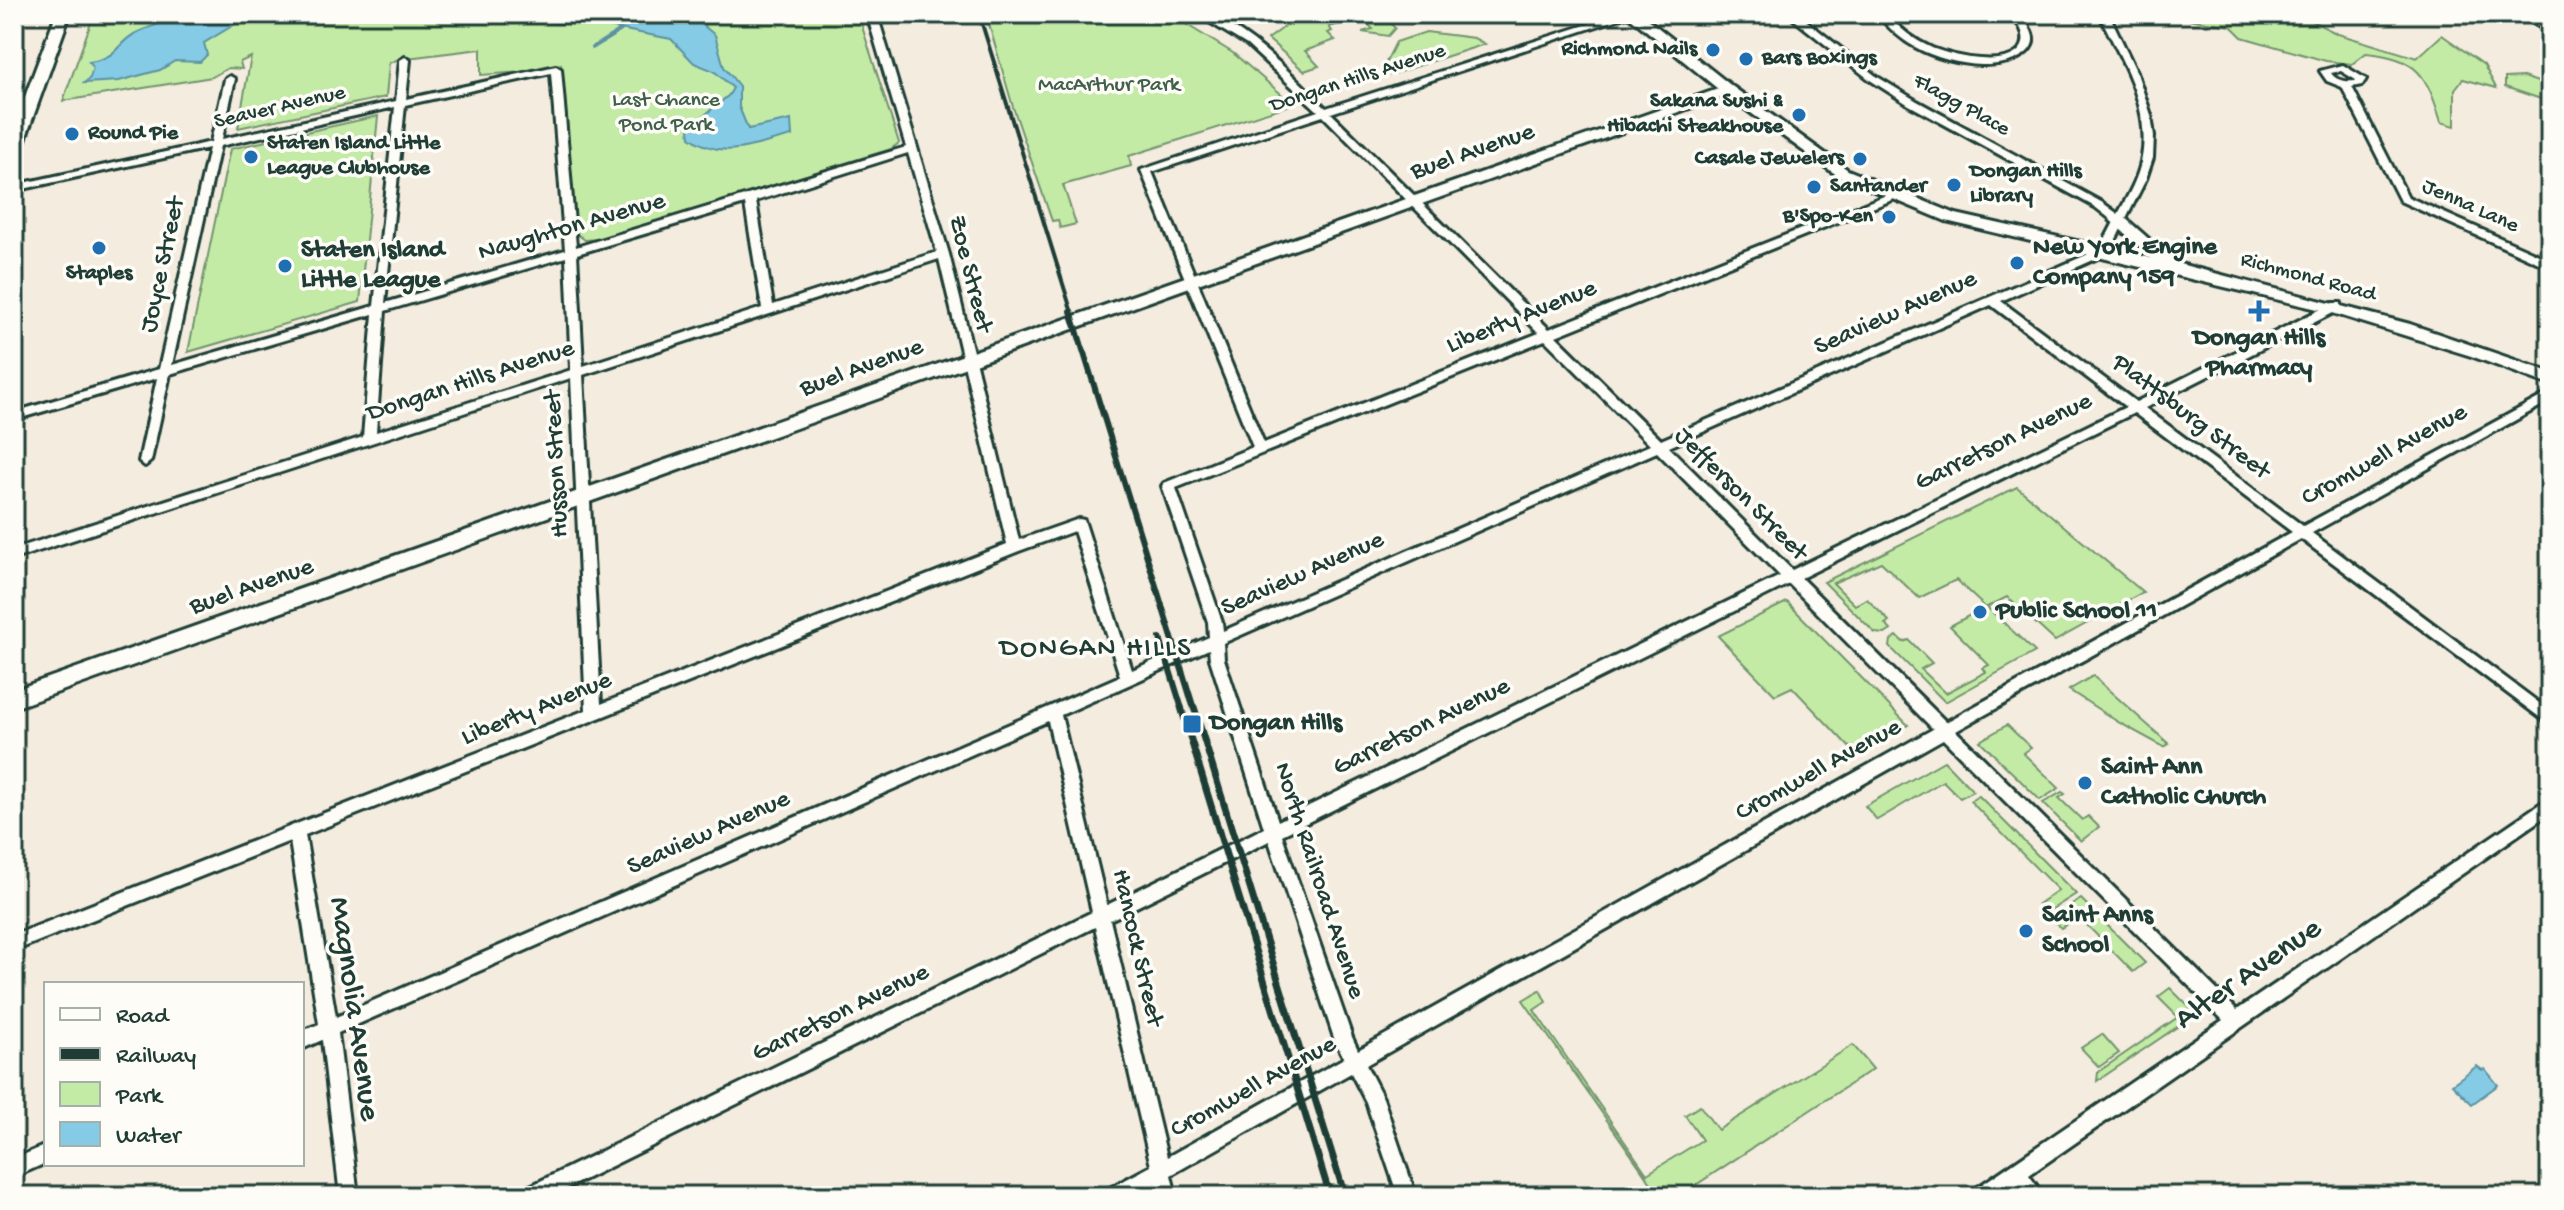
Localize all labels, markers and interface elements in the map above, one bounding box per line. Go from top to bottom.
place label: Richmond Nails [1561,37,1699,63]
street label: Dongan Hills Avenue [1265,38,1450,120]
marker: Richmond Nails [1704,41,1722,59]
place label: Bars Boxings [1761,46,1879,72]
marker: Bars Boxings [1737,50,1755,68]
street label: Flagg Place [1907,68,2014,144]
park label: MacArthur Park [1038,73,1182,99]
street label: Seaver Avenue [212,80,349,136]
park label: Last Chance Pond Park [612,88,721,139]
place label: Sakana Sushi & Hibachi Steakhouse [1607,89,1784,140]
marker: Sakana Sushi & Hibachi Steakhouse [1790,106,1808,124]
street label: Buel Avenue [1406,117,1540,189]
place label: Round Pie [87,121,179,147]
marker: Round Pie [63,125,81,143]
place label: Staten Island Little League Clubhouse [267,131,441,182]
place label: Casale Jewelers [1694,146,1846,172]
marker: Staten Island Little League Clubhouse [242,148,260,166]
marker: Casale Jewelers [1851,150,1869,168]
place label: Dongan Hills Library [1968,159,2084,210]
place label: Santander [1830,174,1929,200]
street label: Jenna Lane [2417,174,2523,240]
marker: Dongan Hills Library [1945,176,1963,194]
marker: Santander [1805,178,1823,196]
street label: Naughton Avenue [475,186,670,270]
street label: Joyce Street [135,192,194,336]
place label: B'Spo-Ken [1782,204,1874,230]
marker: B'Spo-Ken [1880,208,1898,226]
street label: Zoe Street [940,212,999,338]
place label: New York Engine Company 159 [2033,233,2219,294]
place label: Staten Island Little League [301,236,447,297]
marker: Staples [90,239,108,257]
street label: Richmond Road [2237,247,2381,309]
marker: New York Engine Company 159 [2008,254,2026,272]
marker: Staten Island Little League [276,257,294,275]
place label: Staples [66,261,134,287]
street label: Seaview Avenue [1810,264,1983,364]
street label: Liberty Avenue [1442,274,1602,362]
marker: Dongan Hills Pharmacy [2250,302,2268,320]
place label: Dongan Hills Pharmacy [2191,324,2326,385]
street label: Buel Avenue [795,332,928,406]
street label: Dongan Hills Avenue [361,334,579,431]
street label: Plattsburg Street [2104,348,2277,489]
street label: Husson Street [539,387,577,538]
street label: Garretson Avenue [1910,387,2098,499]
street label: Cromwell Avenue [2297,397,2474,514]
street label: Jefferson Street [1667,422,1815,570]
street label: Seaview Avenue [1217,525,1390,625]
street label: Buel Avenue [185,552,319,624]
place label: Public School 11 [1994,597,2157,628]
marker: Public School 11 [1971,603,1989,621]
district label: DONGAN HILLS [998,633,1192,666]
street label: Liberty Avenue [457,666,617,754]
street label: Garretson Avenue [1328,672,1516,784]
place label: Dongan Hills [1208,709,1343,740]
street label: Cromwell Avenue [1731,712,1908,829]
marker: Dongan Hills [1181,713,1203,735]
place label: Saint Ann Catholic Church [2101,753,2266,814]
street label: North Railroad Avenue [1265,759,1371,1004]
marker: Saint Ann Catholic Church [2076,774,2094,792]
street label: Seaview Avenue [623,784,796,884]
street label: Hancock Street [1103,867,1170,1032]
street label: Magnolia Avenue [318,895,388,1124]
place label: Saint Anns School [2042,901,2154,962]
street label: Alter Avenue [2168,910,2330,1040]
marker: Saint Anns School [2017,922,2035,940]
street label: Garretson Avenue [747,958,935,1070]
legend [44,982,304,1166]
text: Road [116,1003,170,1032]
street label: Cromwell Avenue [1166,1029,1343,1146]
text: Railway [116,1043,196,1072]
text: Park [115,1083,164,1112]
text: Water [116,1123,183,1152]

